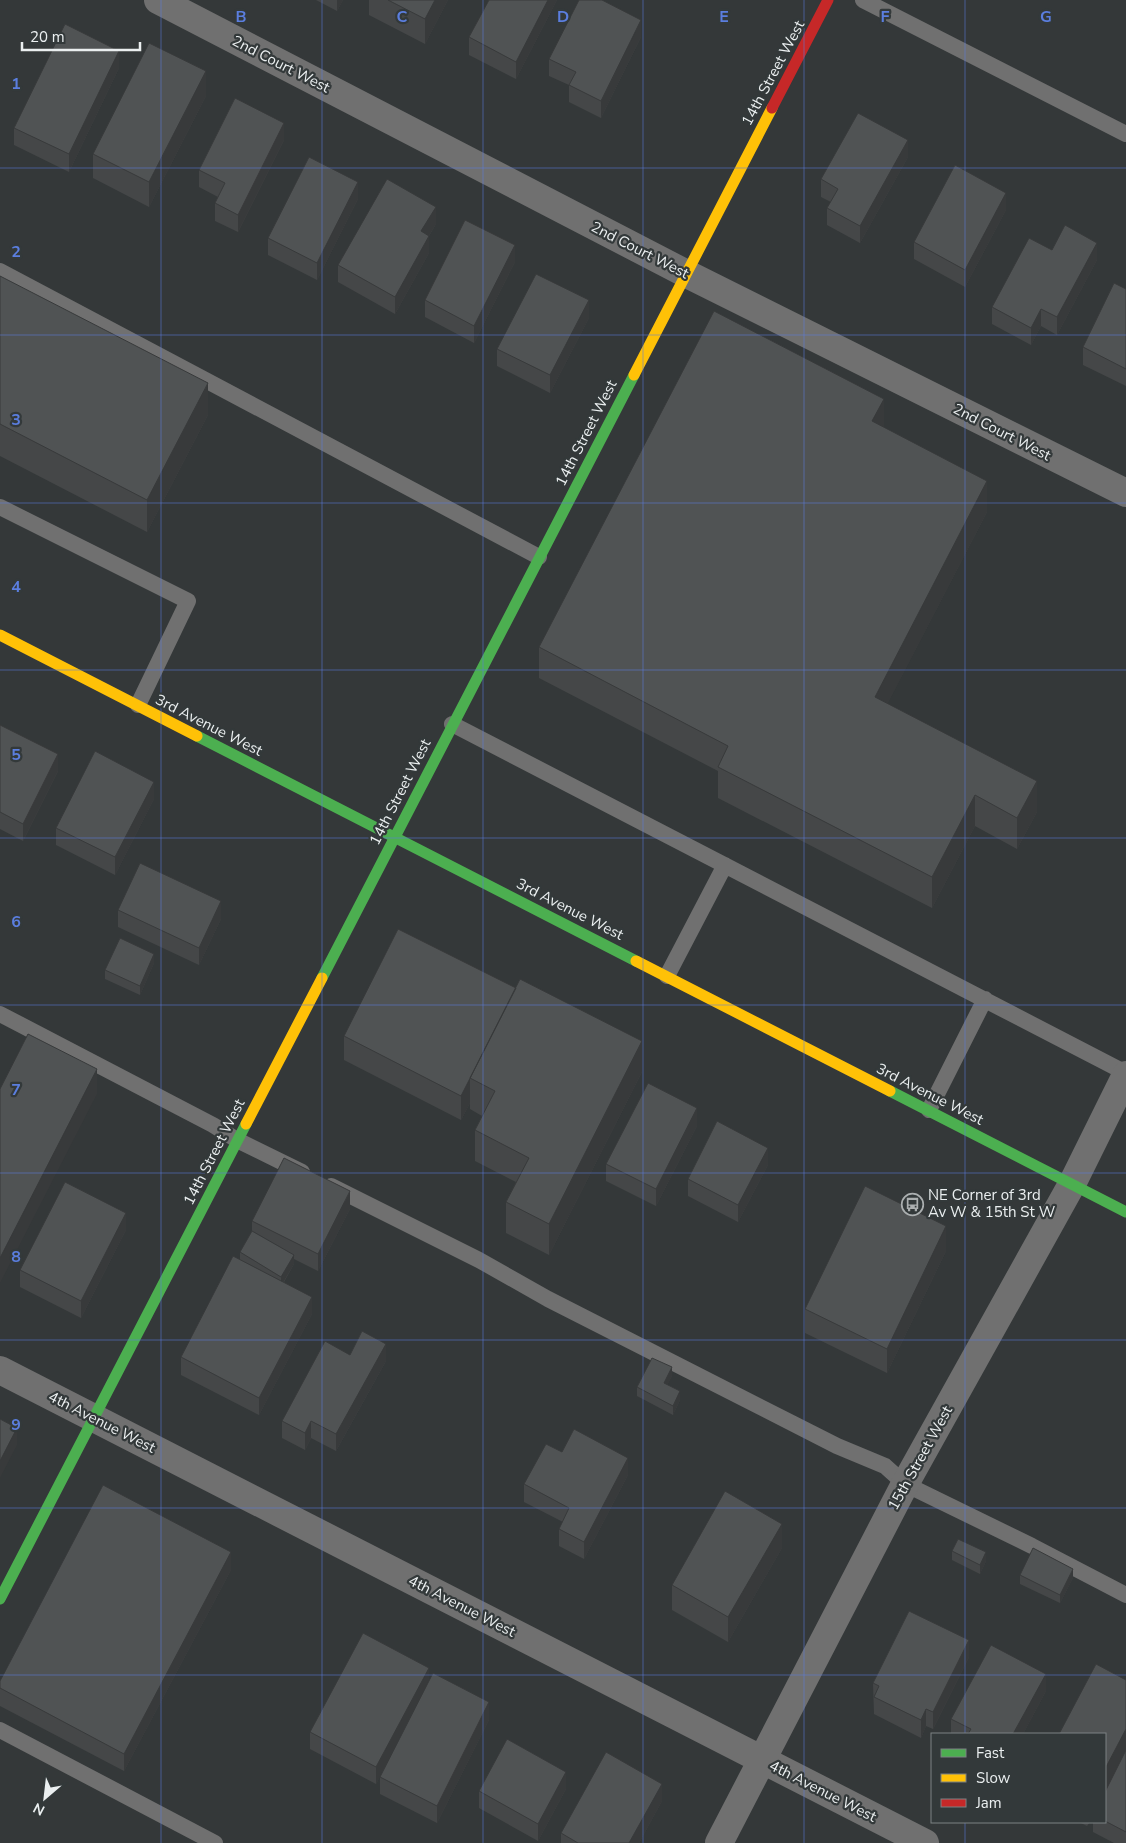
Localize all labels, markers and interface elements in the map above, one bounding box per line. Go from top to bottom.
text: B [235,6,247,28]
text: C [397,6,408,28]
text: D [557,6,569,28]
text: E [719,6,729,28]
text: F [881,6,890,28]
text: G [1040,6,1052,28]
street label: 14th Street West [737,16,810,129]
scale bar [22,20,140,52]
text: 20 m [30,27,65,47]
street label: 2nd Court West [229,31,334,98]
text: 1 [11,73,21,95]
street label: 2nd Court West [588,217,693,284]
text: 2 [11,241,21,263]
street label: 14th Street West [551,376,622,489]
street label: 2nd Court West [950,399,1055,466]
text: 3 [11,409,21,431]
text: 4 [11,576,21,598]
street label: 3rd Avenue West [152,689,267,761]
street label: 14th Street West [365,735,436,848]
text: 5 [11,744,21,766]
street label: 3rd Avenue West [513,873,628,945]
text: 6 [11,911,21,933]
street label: 3rd Avenue West [873,1058,988,1130]
text: 7 [11,1079,21,1101]
street label: 14th Street West [179,1095,250,1208]
place label: NE Corner of 3rd Av W & 15th St W [928,1185,1056,1222]
bus stop icon: NE Corner of 3rd Av W & 15th St W [900,1192,924,1216]
text: 8 [11,1246,21,1268]
street label: 4th Avenue West [45,1386,160,1458]
street label: 15th Street West [883,1402,957,1514]
text: 9 [11,1414,21,1436]
street label: 4th Avenue West [405,1570,520,1642]
legend [931,1733,1106,1823]
text: Fast [976,1743,1005,1763]
street label: 4th Avenue West [766,1755,881,1827]
text: Slow [976,1768,1011,1788]
north arrow [20,1773,70,1823]
text: Jam [975,1793,1002,1813]
text: N [30,1798,48,1820]

